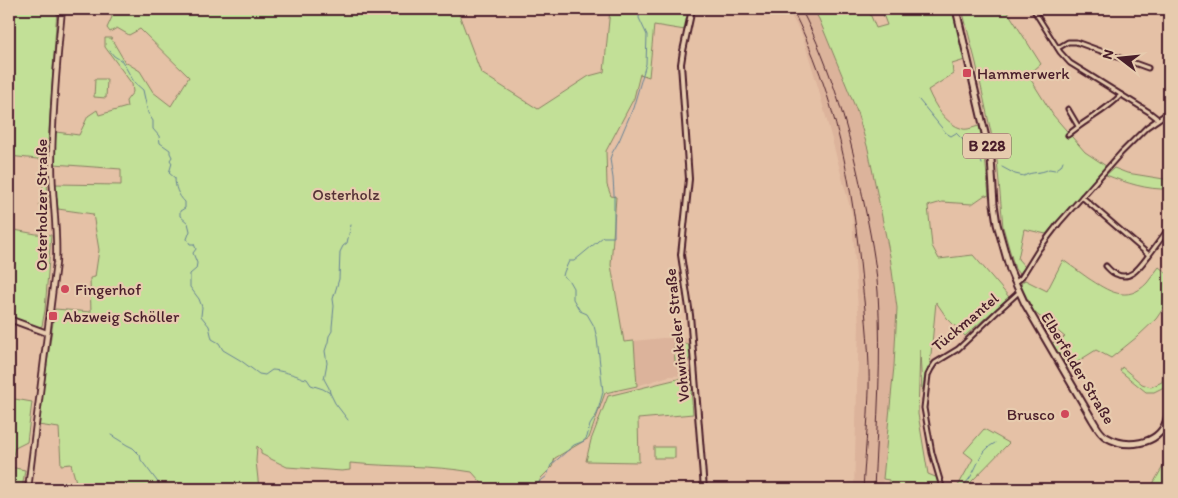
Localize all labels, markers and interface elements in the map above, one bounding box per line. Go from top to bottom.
north arrow [1096,32,1146,82]
text: N [1099,48,1117,61]
place label: Hammerwerk [977,64,1070,83]
marker: Hammerwerk [961,67,973,79]
road number: B 228 [963,134,1011,158]
street label: Osterholzer Straße [32,139,51,271]
park label: Osterholz [312,185,380,204]
street label: Vohwinkeler Straße [661,267,693,403]
place label: Fingerhof [75,280,141,299]
marker: Fingerhof [59,283,71,295]
street label: Tückmantel [928,288,1003,355]
place label: Abzweig Schöller [63,307,180,326]
street label: Elberfelder Straße [1037,309,1119,427]
marker: Abzweig Schöller [47,310,59,322]
place label: Brusco [1007,405,1055,424]
marker: Brusco [1059,408,1071,420]

